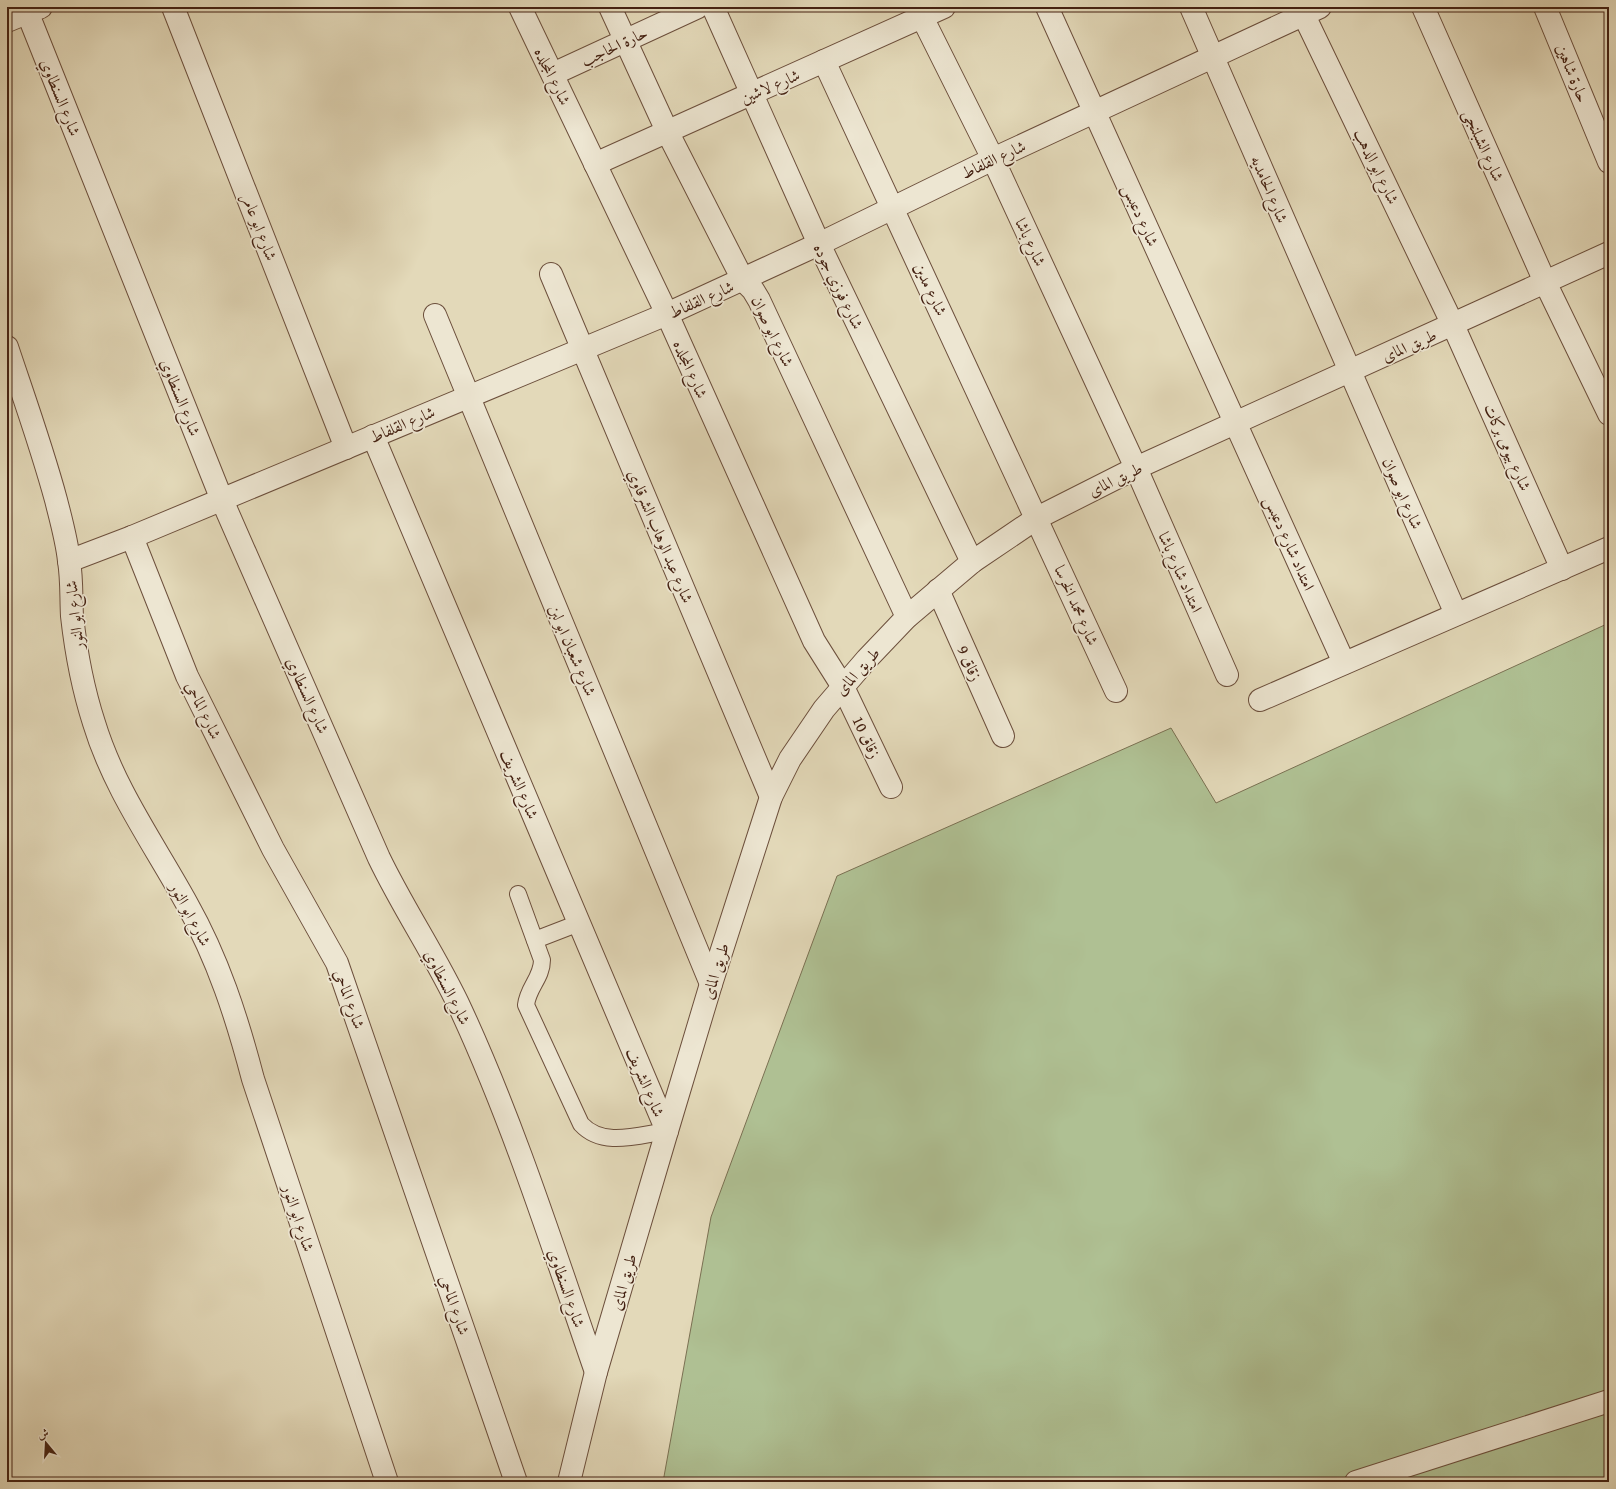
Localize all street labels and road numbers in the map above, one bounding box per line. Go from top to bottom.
street label: حارة الحاجب [577,20,651,72]
street label: حارة شاهين [1550,40,1596,106]
street label: شارع المجلده [527,43,577,110]
street label: شارع السنطاوي [33,55,87,140]
street label: شارع لاشين [736,62,804,112]
street label: شارع الشبلنجى [1456,105,1511,186]
street label: شارع ابو الدهب [1346,124,1406,209]
street label: شارع القلفاط [957,134,1030,186]
street label: شارع الحامديه [1243,151,1295,227]
street label: شارع دعبس [1115,180,1165,251]
street label: شارع ابو عامر [234,190,284,265]
street label: شارع باشا [1008,214,1053,271]
street label: شارع فوزي جوده [806,239,870,334]
street label: شارع مدين [906,258,954,320]
street label: شارع القلفاط [665,274,738,326]
street label: شارع ابو صوان [744,292,800,371]
street label: طريق الماى [1378,322,1440,368]
street label: شارع المجلده [666,336,714,403]
street label: شارع السنطاوي [153,355,207,440]
street label: شارع القلفاط [365,399,439,450]
street label: شارع بيومى بركات [1476,400,1538,495]
street label: شارع ابو صوان [1375,453,1429,533]
street label: طريق الماى [1084,456,1146,502]
street label: شارع عبد الوهاب الشرقاوي [620,465,700,607]
street label: امتداد شارع دعبس [1257,492,1322,595]
street label: امتداد شارع باشا [1151,528,1209,617]
street label: شارع محمد الخرسا [1047,561,1105,650]
street label: شارع ابو النور [58,579,92,653]
street label: شارع شعبان ابو لبن [541,601,603,700]
street label: طريق الماى [829,641,885,701]
street label: زقاق 9 [952,641,988,685]
street label: شارع السنطاوي [279,653,336,738]
street label: شارع الماحي [178,677,228,744]
street label: زقاق 10 [847,712,887,762]
street label: شارع الشريف [493,745,545,823]
street label: شارع ابو النور [162,876,218,951]
street label: طريق الماى [695,940,735,1002]
street label: شارع السنطاوي [417,945,477,1030]
street label: شارع الماحي [326,966,372,1033]
street label: شارع الشريف [619,1043,671,1121]
street label: شارع ابو النور [274,1180,321,1255]
street label: شارع السنطاوي [540,1245,592,1331]
street label: طريق الماى [603,1251,643,1313]
street label: شارع الماحي [432,1272,476,1339]

